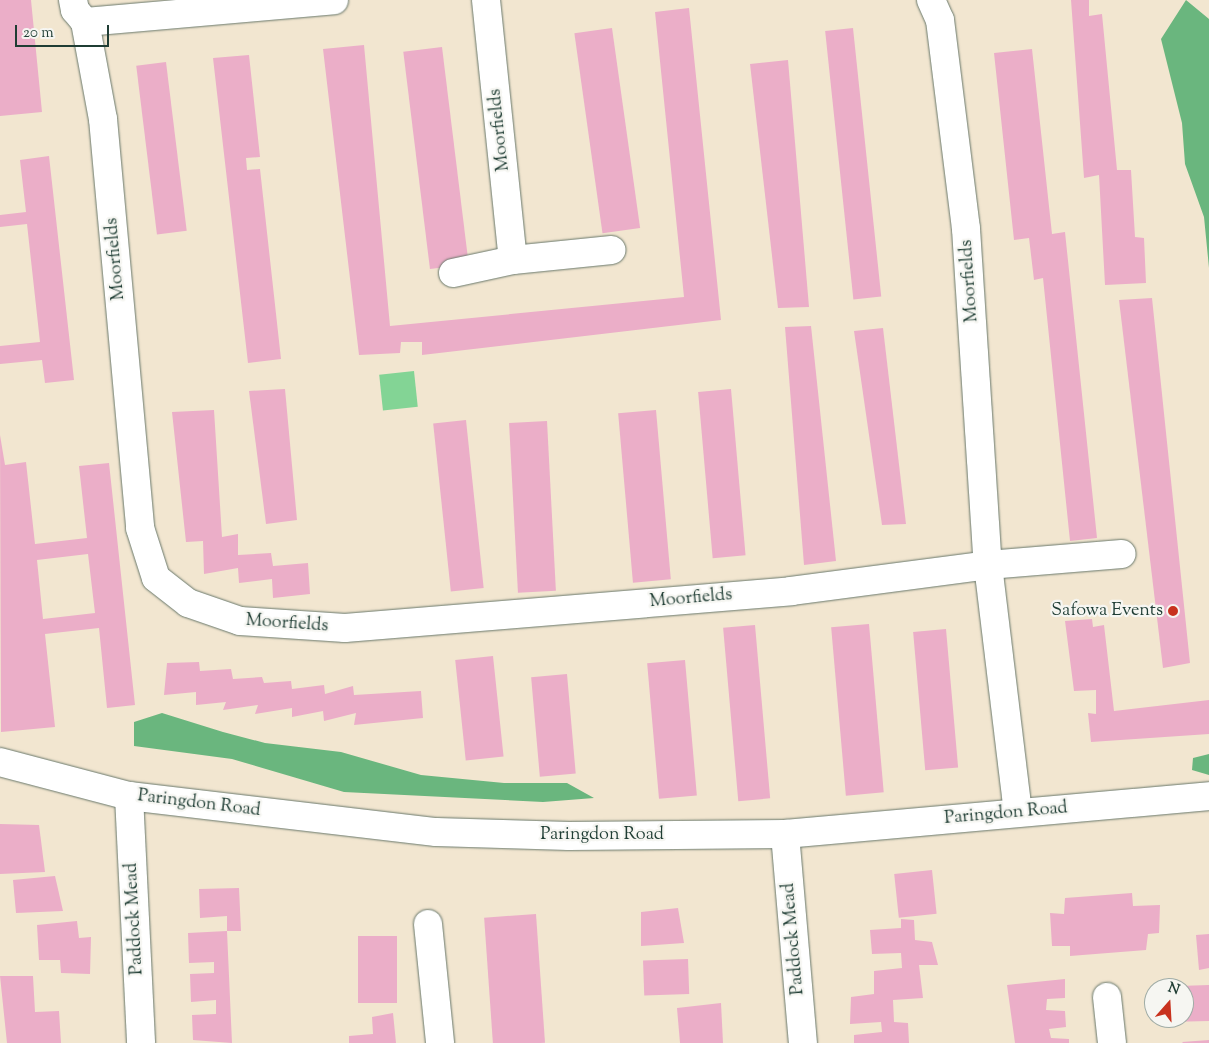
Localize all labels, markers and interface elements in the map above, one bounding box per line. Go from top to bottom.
scale bar [18,15,111,47]
text: 20 m [23,23,54,44]
street label: Moorfields [485,88,515,172]
street label: Moorfields [102,217,130,301]
street label: Moorfields [956,239,984,323]
street label: Moorfields [649,585,733,613]
place label: Safowa Events [1051,600,1163,622]
marker: Safowa Events [1167,605,1179,617]
street label: Moorfields [245,610,329,638]
street label: Paringdon Road [136,786,262,822]
street label: Paringdon Road [943,798,1069,830]
street label: Paringdon Road [540,824,664,846]
street label: Paddock Mead [121,862,149,976]
street label: Paddock Mead [778,882,810,996]
north arrow [1144,978,1194,1028]
text: N [1165,978,1182,1001]

